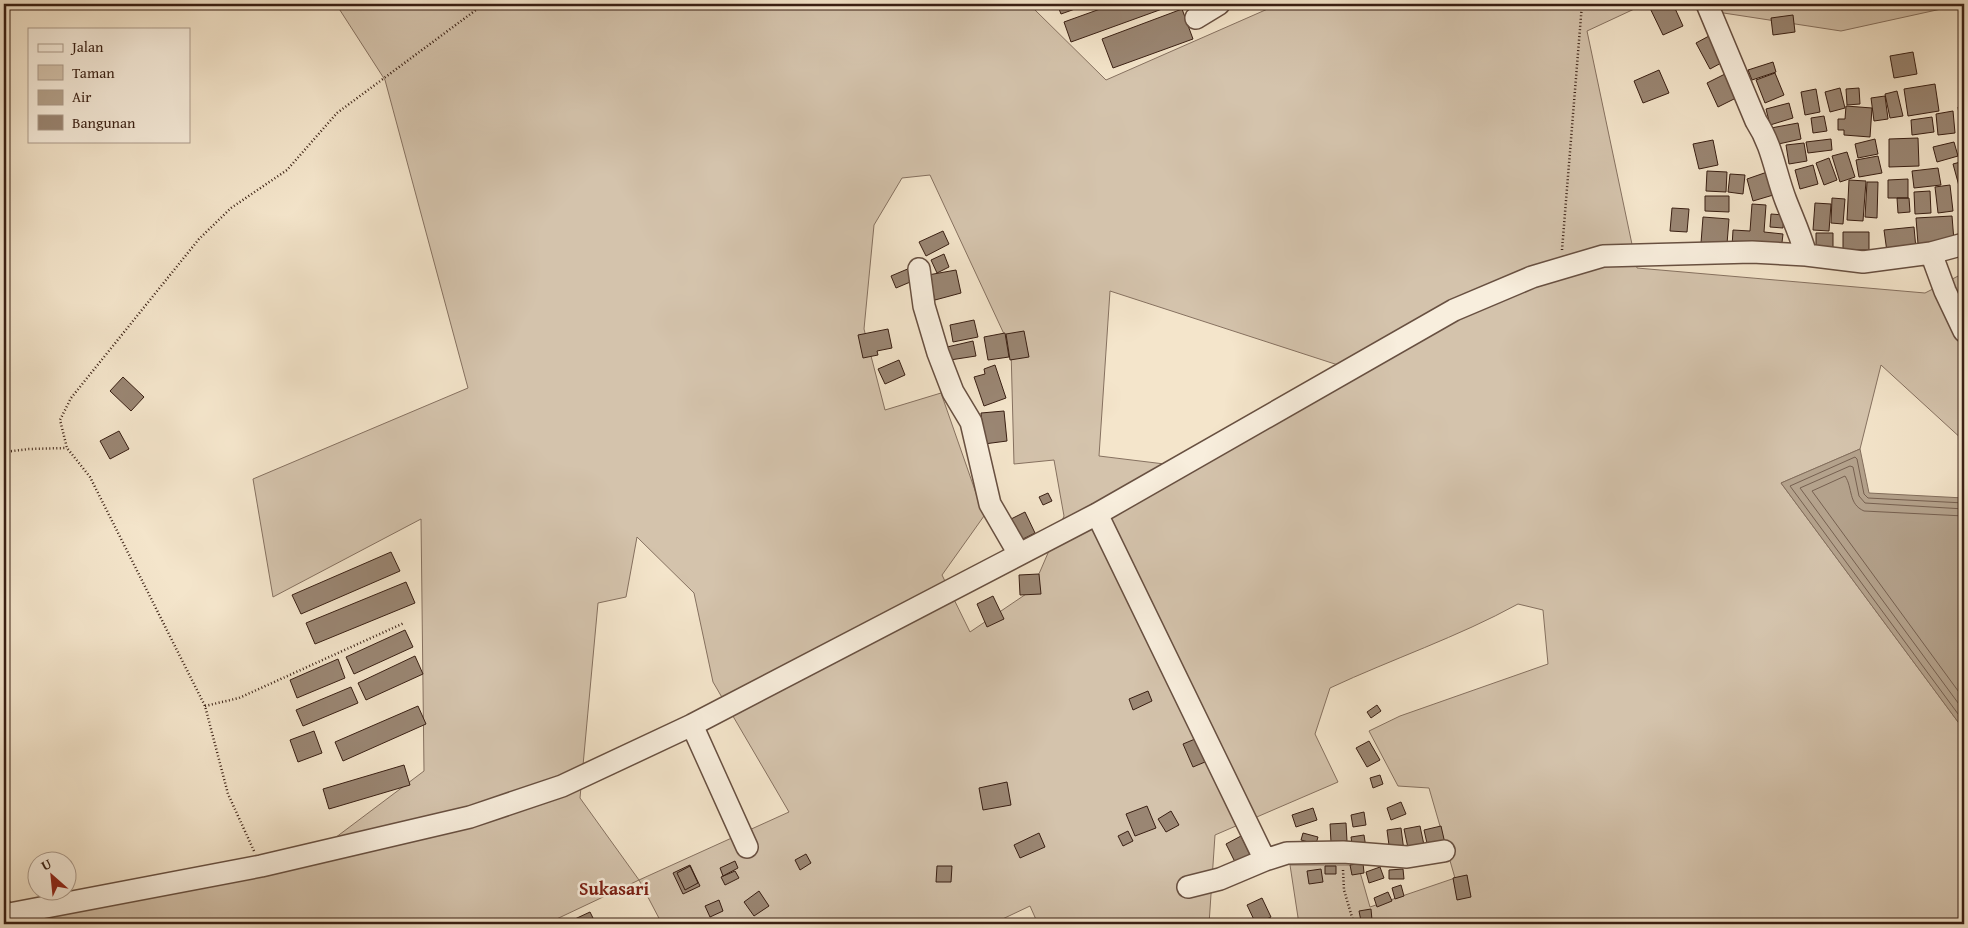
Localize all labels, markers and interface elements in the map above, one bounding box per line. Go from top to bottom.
legend [28,28,190,142]
text: Jalan [70,36,104,57]
text: Taman [72,62,115,83]
text: Air [72,86,92,107]
text: Bangunan [72,112,136,133]
north arrow [28,850,78,900]
text: U [37,853,55,875]
district label: Sukasari [579,875,649,902]

